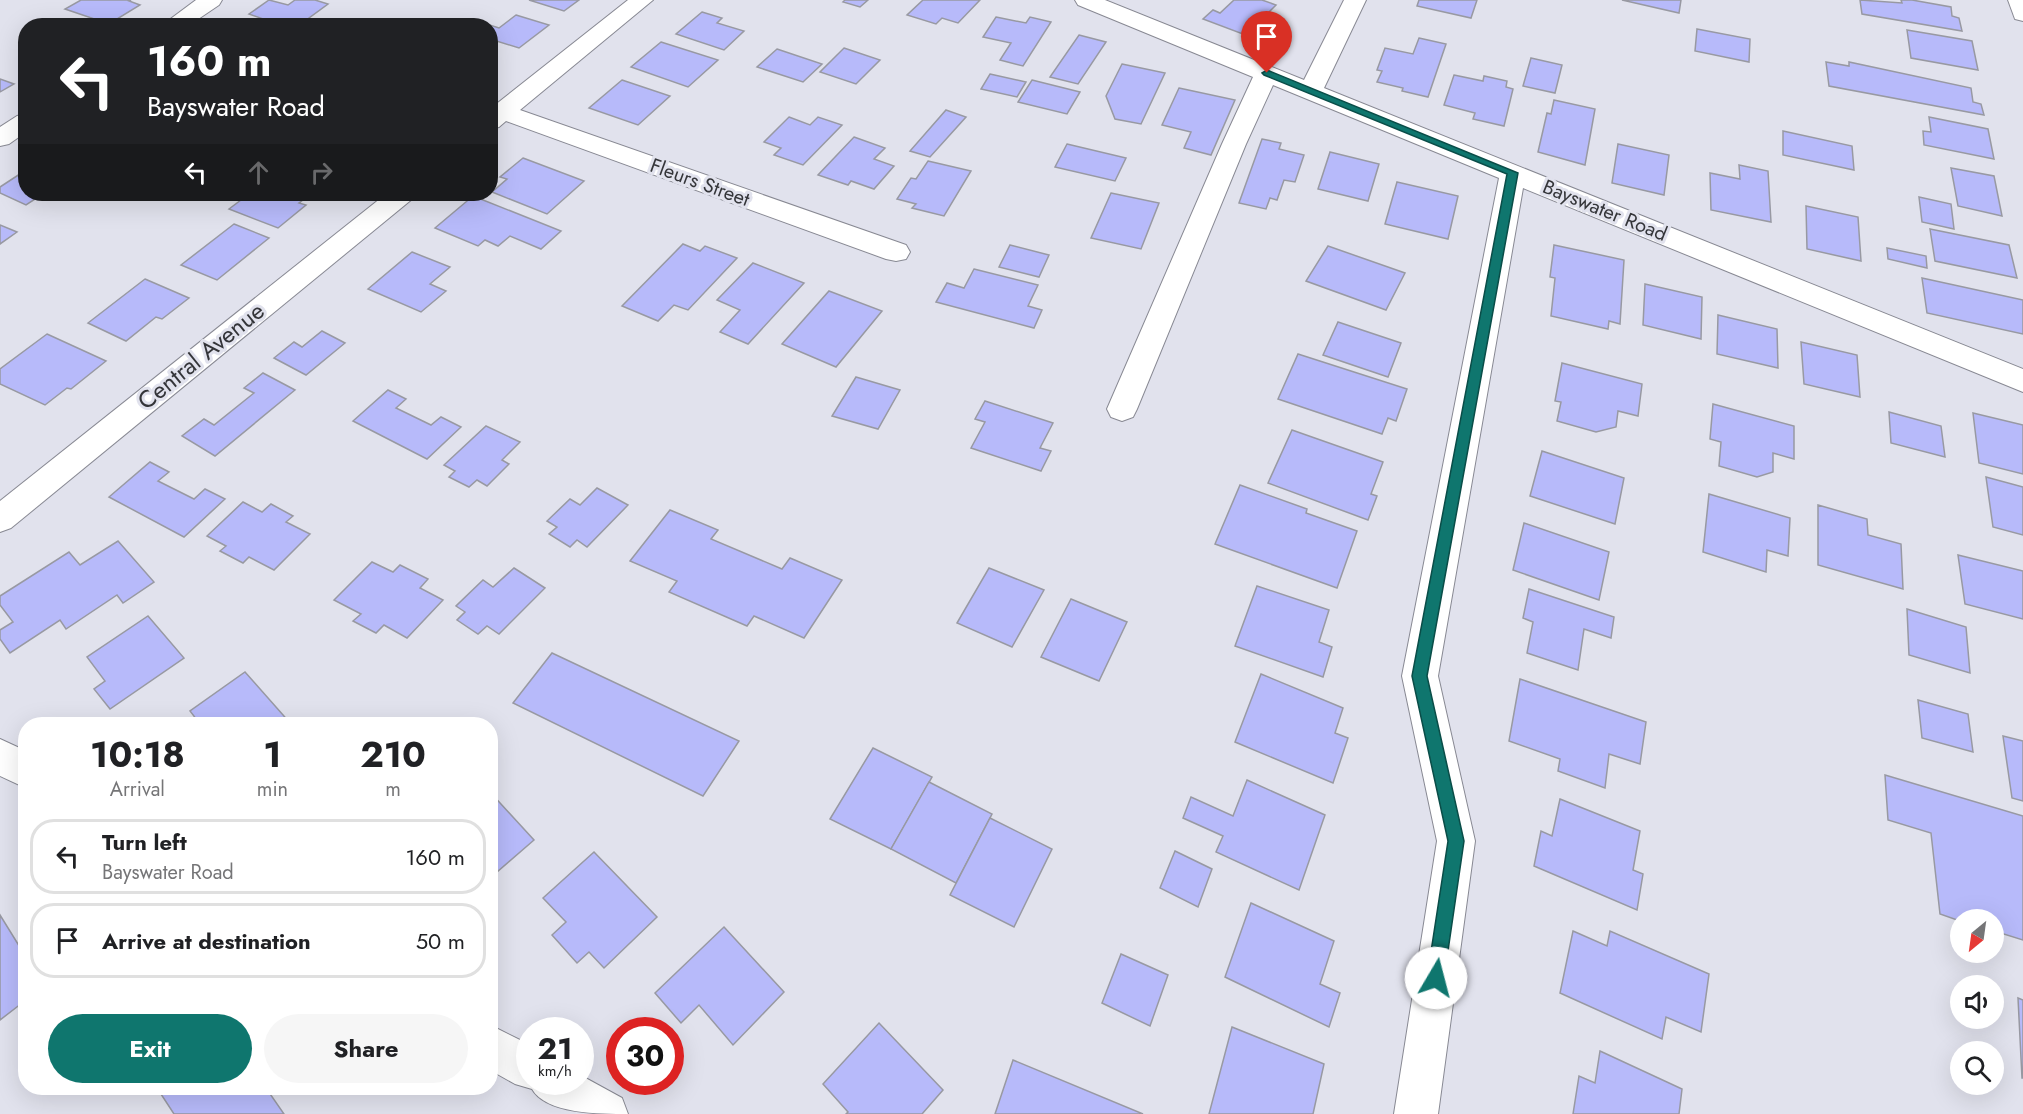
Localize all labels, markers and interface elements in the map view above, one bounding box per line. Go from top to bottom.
pin [1241,11,1292,73]
icon: arrive [1250,20,1283,53]
text: 160 m [147,31,271,92]
icon: left [48,42,126,120]
text: Bayswater Road [147,87,325,126]
street label: Fleurs Street [646,151,754,214]
icon: left [179,156,212,189]
icon: ahead [242,156,275,189]
icon: right [305,156,338,189]
street label: Bayswater Road [1538,172,1671,249]
street label: Central Avenue [130,293,272,418]
text: 10:18 [90,728,185,780]
text: 1 [263,728,282,780]
text: 210 [360,728,426,780]
text: Arrival [110,775,165,804]
text: min [257,775,288,804]
text: m [385,775,401,804]
text: Turn left [102,826,187,858]
icon: left [51,840,84,873]
text: 160 m [405,841,465,873]
text: Bayswater Road [102,858,234,887]
north arrow [1950,909,2004,963]
map controls [1950,909,2004,1095]
icon: arrive [51,924,84,957]
text: Arrive at destination [102,925,311,957]
text: 50 m [416,925,465,957]
position arrow [1404,946,1468,1010]
button: sound [1950,975,2004,1029]
button: Exit [48,1014,252,1083]
button: Share [264,1014,468,1083]
speed limit sign: 30 [606,1017,684,1095]
text: 21 [538,1027,572,1070]
button: search [1950,1041,2004,1095]
text: km/h [538,1060,572,1082]

